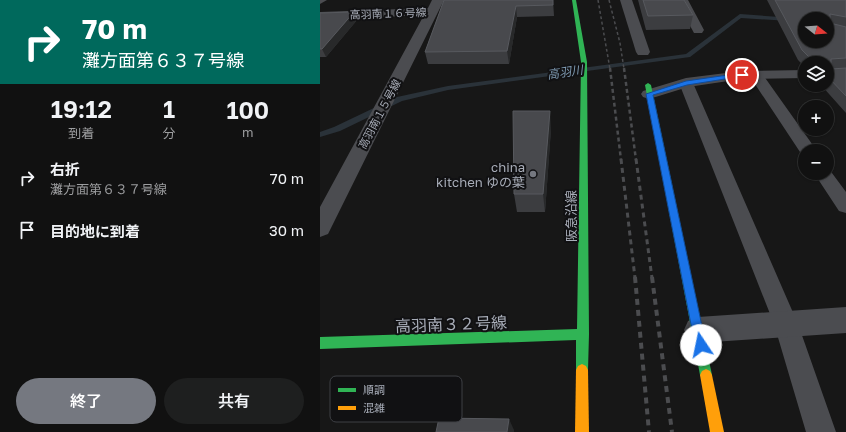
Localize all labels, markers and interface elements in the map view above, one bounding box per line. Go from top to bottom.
street label: 高羽南１６号線 [349,5,427,21]
text: 70 m [82,12,147,45]
north arrow [798,12,834,48]
map controls [798,12,834,180]
icon: right [16,16,68,68]
text: 灘方面第６３７号線 [82,49,244,71]
button: layers [798,56,834,92]
pin [725,58,759,92]
water label: 高羽川 [546,62,586,82]
icon: arrive [731,64,753,86]
street label: 高羽南１５号線 [355,77,403,151]
text: 19:12 [51,94,112,123]
text: 1 [163,94,175,123]
text: 100 [226,95,269,124]
button: + [798,100,834,136]
text: m [242,124,254,140]
text: 到着 [68,125,94,141]
text: 分 [163,125,176,141]
button: − [798,144,834,180]
place label: china kitchen ゆの葉 [436,159,525,190]
text: 右折 [50,160,80,178]
icon: right [16,167,38,189]
text: 70 m [270,169,304,187]
marker: china kitchen ゆの葉 [528,169,538,179]
text: 灘方面第６３７号線 [50,181,167,197]
street label: 阪急沿線 [563,190,579,242]
icon: arrive [16,219,38,241]
text: 30 m [269,221,304,239]
text: 目的地に到着 [50,222,140,240]
street label: 高羽南３２号線 [395,312,507,336]
position arrow [680,324,722,366]
legend [330,376,462,422]
button: 終了 [16,378,156,424]
button: 共有 [164,378,304,424]
text: 順調 [363,383,385,396]
text: 混雑 [363,401,385,414]

